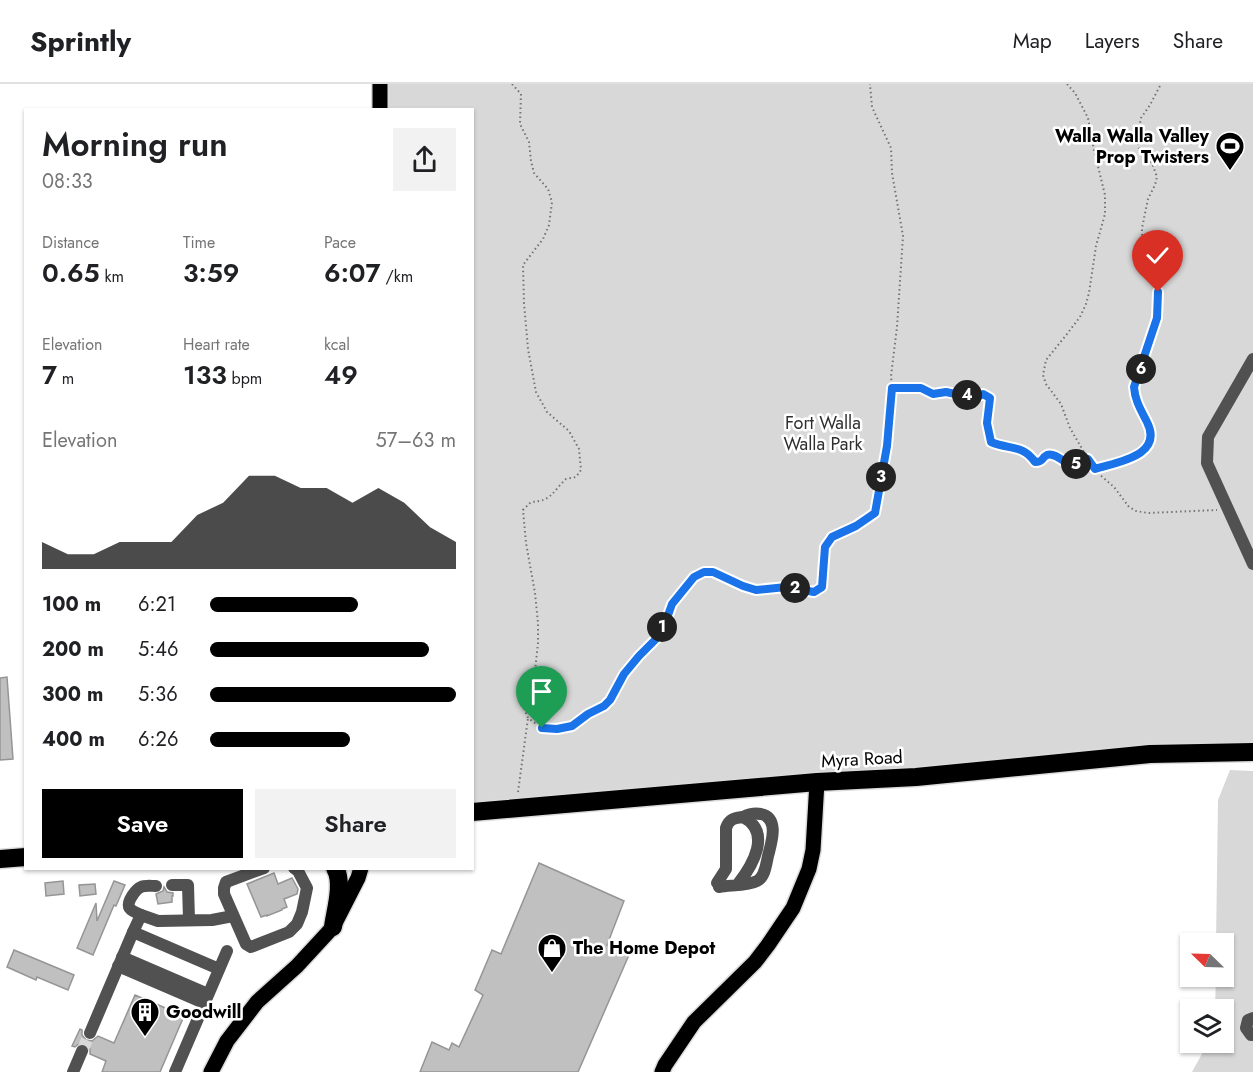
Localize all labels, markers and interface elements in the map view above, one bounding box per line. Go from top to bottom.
text: Sprintly [30,21,131,62]
text: Map [1013,26,1052,56]
text: Layers [1085,26,1140,56]
text: Share [1173,26,1223,56]
text: Morning run [42,121,228,168]
place label: Walla Walla Valley Prop Twisters [1055,123,1210,170]
button: share [393,128,456,191]
sports icon: Walla Walla Valley Prop Twisters [1214,130,1246,172]
text: 08:33 [42,167,93,196]
pin [1132,230,1183,292]
text: Distance [42,231,99,254]
text: Time [183,231,215,254]
text: Pace [324,231,356,254]
icon: check [1141,239,1174,272]
text: 0.65 [42,254,100,292]
text: 3:59 [183,254,239,292]
text: 6:07 [324,254,381,292]
text: km [100,265,124,288]
text: /km [381,265,413,288]
text: Elevation [42,333,102,356]
text: Heart rate [183,333,250,356]
text: kcal [324,333,350,356]
pin: 6 [1126,354,1156,384]
text: 7 [42,356,57,394]
text: 133 [183,356,227,394]
text: 49 [324,356,358,394]
text: 6 [1136,357,1146,380]
text: m [57,367,74,390]
text: bpm [227,367,262,390]
pin: 4 [952,380,982,410]
text: 4 [961,383,973,406]
park label: Fort Walla Walla Park [783,410,863,457]
text: Elevation [42,426,117,455]
text: 57–63 m [375,426,456,455]
pin: 5 [1061,449,1091,479]
text: 5 [1071,452,1081,475]
pin: 3 [866,462,896,492]
text: 3 [876,465,886,488]
pin: 2 [780,573,810,603]
text: 2 [790,576,800,599]
text: 100 m [42,590,101,619]
text: 6:21 [138,590,176,619]
pin: 1 [647,612,677,642]
text: 1 [658,615,666,638]
text: 200 m [42,635,104,664]
text: 5:46 [138,635,178,664]
pin [516,666,567,728]
icon: arrive [525,675,558,708]
text: 300 m [42,680,103,709]
text: 5:36 [138,680,178,709]
text: 400 m [42,725,105,754]
text: 6:26 [138,725,178,754]
street label: Myra Road [821,744,903,774]
button: Save [42,789,243,858]
button: Share [255,789,456,858]
shop icon: The Home Depot [536,932,568,974]
north arrow [1180,933,1234,987]
map controls [1180,933,1234,1053]
place label: The Home Depot [573,935,716,961]
building icon: Goodwill [129,996,161,1038]
place label: Goodwill [166,999,241,1025]
button: layers [1180,999,1234,1053]

